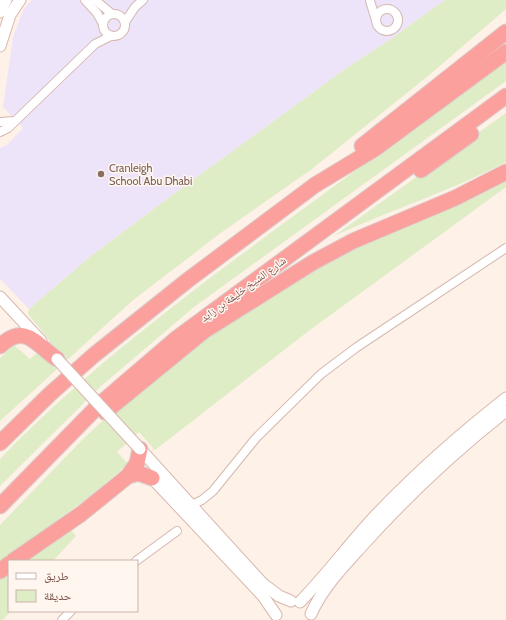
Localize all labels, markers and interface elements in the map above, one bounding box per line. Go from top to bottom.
place label: Cranleigh School Abu Dhabi [109,161,192,188]
marker: Cranleigh School Abu Dhabi [96,169,106,179]
street label: شارع الشيخ خليفة بن زايد [197,253,289,325]
legend [8,560,138,612]
text: طريق [44,568,69,583]
text: حديقة [44,588,72,603]

